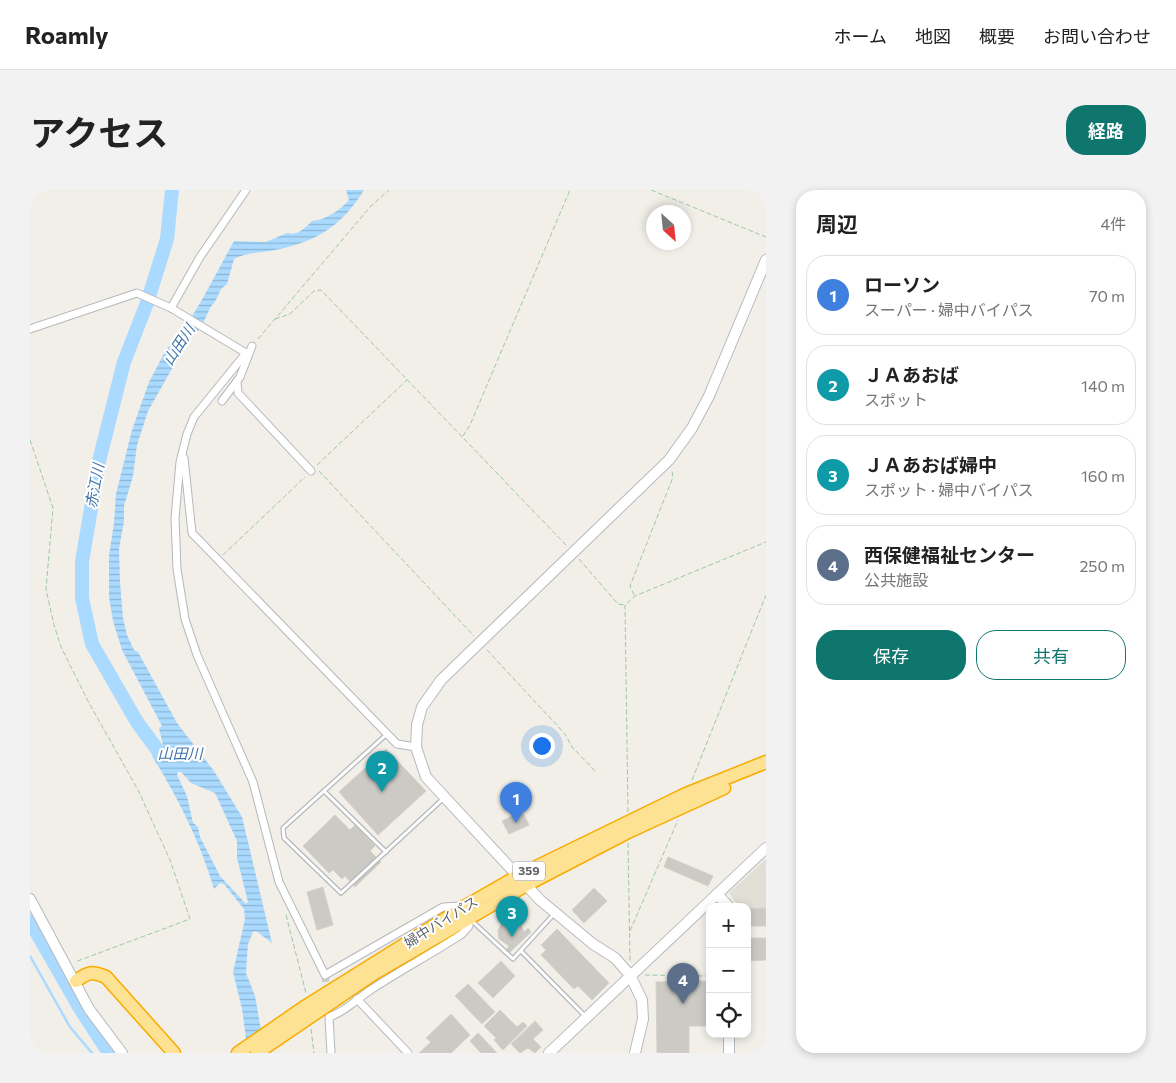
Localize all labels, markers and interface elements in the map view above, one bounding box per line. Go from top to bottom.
text: Roamly [25,20,108,49]
text: ホーム [834,25,887,47]
text: 地図 [915,25,951,47]
text: 概要 [979,25,1015,47]
text: お問い合わせ [1043,25,1151,47]
button: 経路 [1066,105,1146,155]
text: アクセス [30,110,168,153]
north arrow [646,205,691,250]
text: 周辺 [816,211,858,236]
text: 4件 [1100,214,1126,233]
text: ローソン [864,273,940,296]
text: 1 [829,286,837,305]
text: 70 m [1089,286,1125,305]
text: スーパー · 婦中バイパス [864,300,1033,319]
water label: 山田川 [158,319,199,368]
text: ＪＡあおば [864,363,959,386]
text: 2 [828,376,838,395]
text: 140 m [1081,376,1125,395]
text: スポット [864,390,928,409]
text: ＪＡあおば婦中 [864,453,997,476]
water label: 赤江川 [81,460,107,510]
text: 3 [828,466,838,485]
text: 160 m [1081,466,1125,485]
text: スポット · 婦中バイパス [864,480,1034,499]
text: 西保健福祉センター [864,543,1035,566]
text: 4 [828,556,838,575]
text: 250 m [1079,556,1125,575]
text: 公共施設 [864,570,928,589]
button: 保存 [816,630,966,680]
button: 共有 [976,630,1126,680]
your location [529,733,555,759]
water label: 山田川 [157,744,204,762]
pin: 2 [366,751,398,792]
pin: 1 [500,782,532,823]
road number: 359 [513,861,545,880]
street label: 婦中バイパス [401,892,481,951]
pin: 3 [496,896,528,937]
map controls [706,903,751,1038]
button: + [706,903,751,948]
button: − [706,948,751,993]
pin: 4 [667,963,699,1004]
button: locate [706,993,751,1038]

